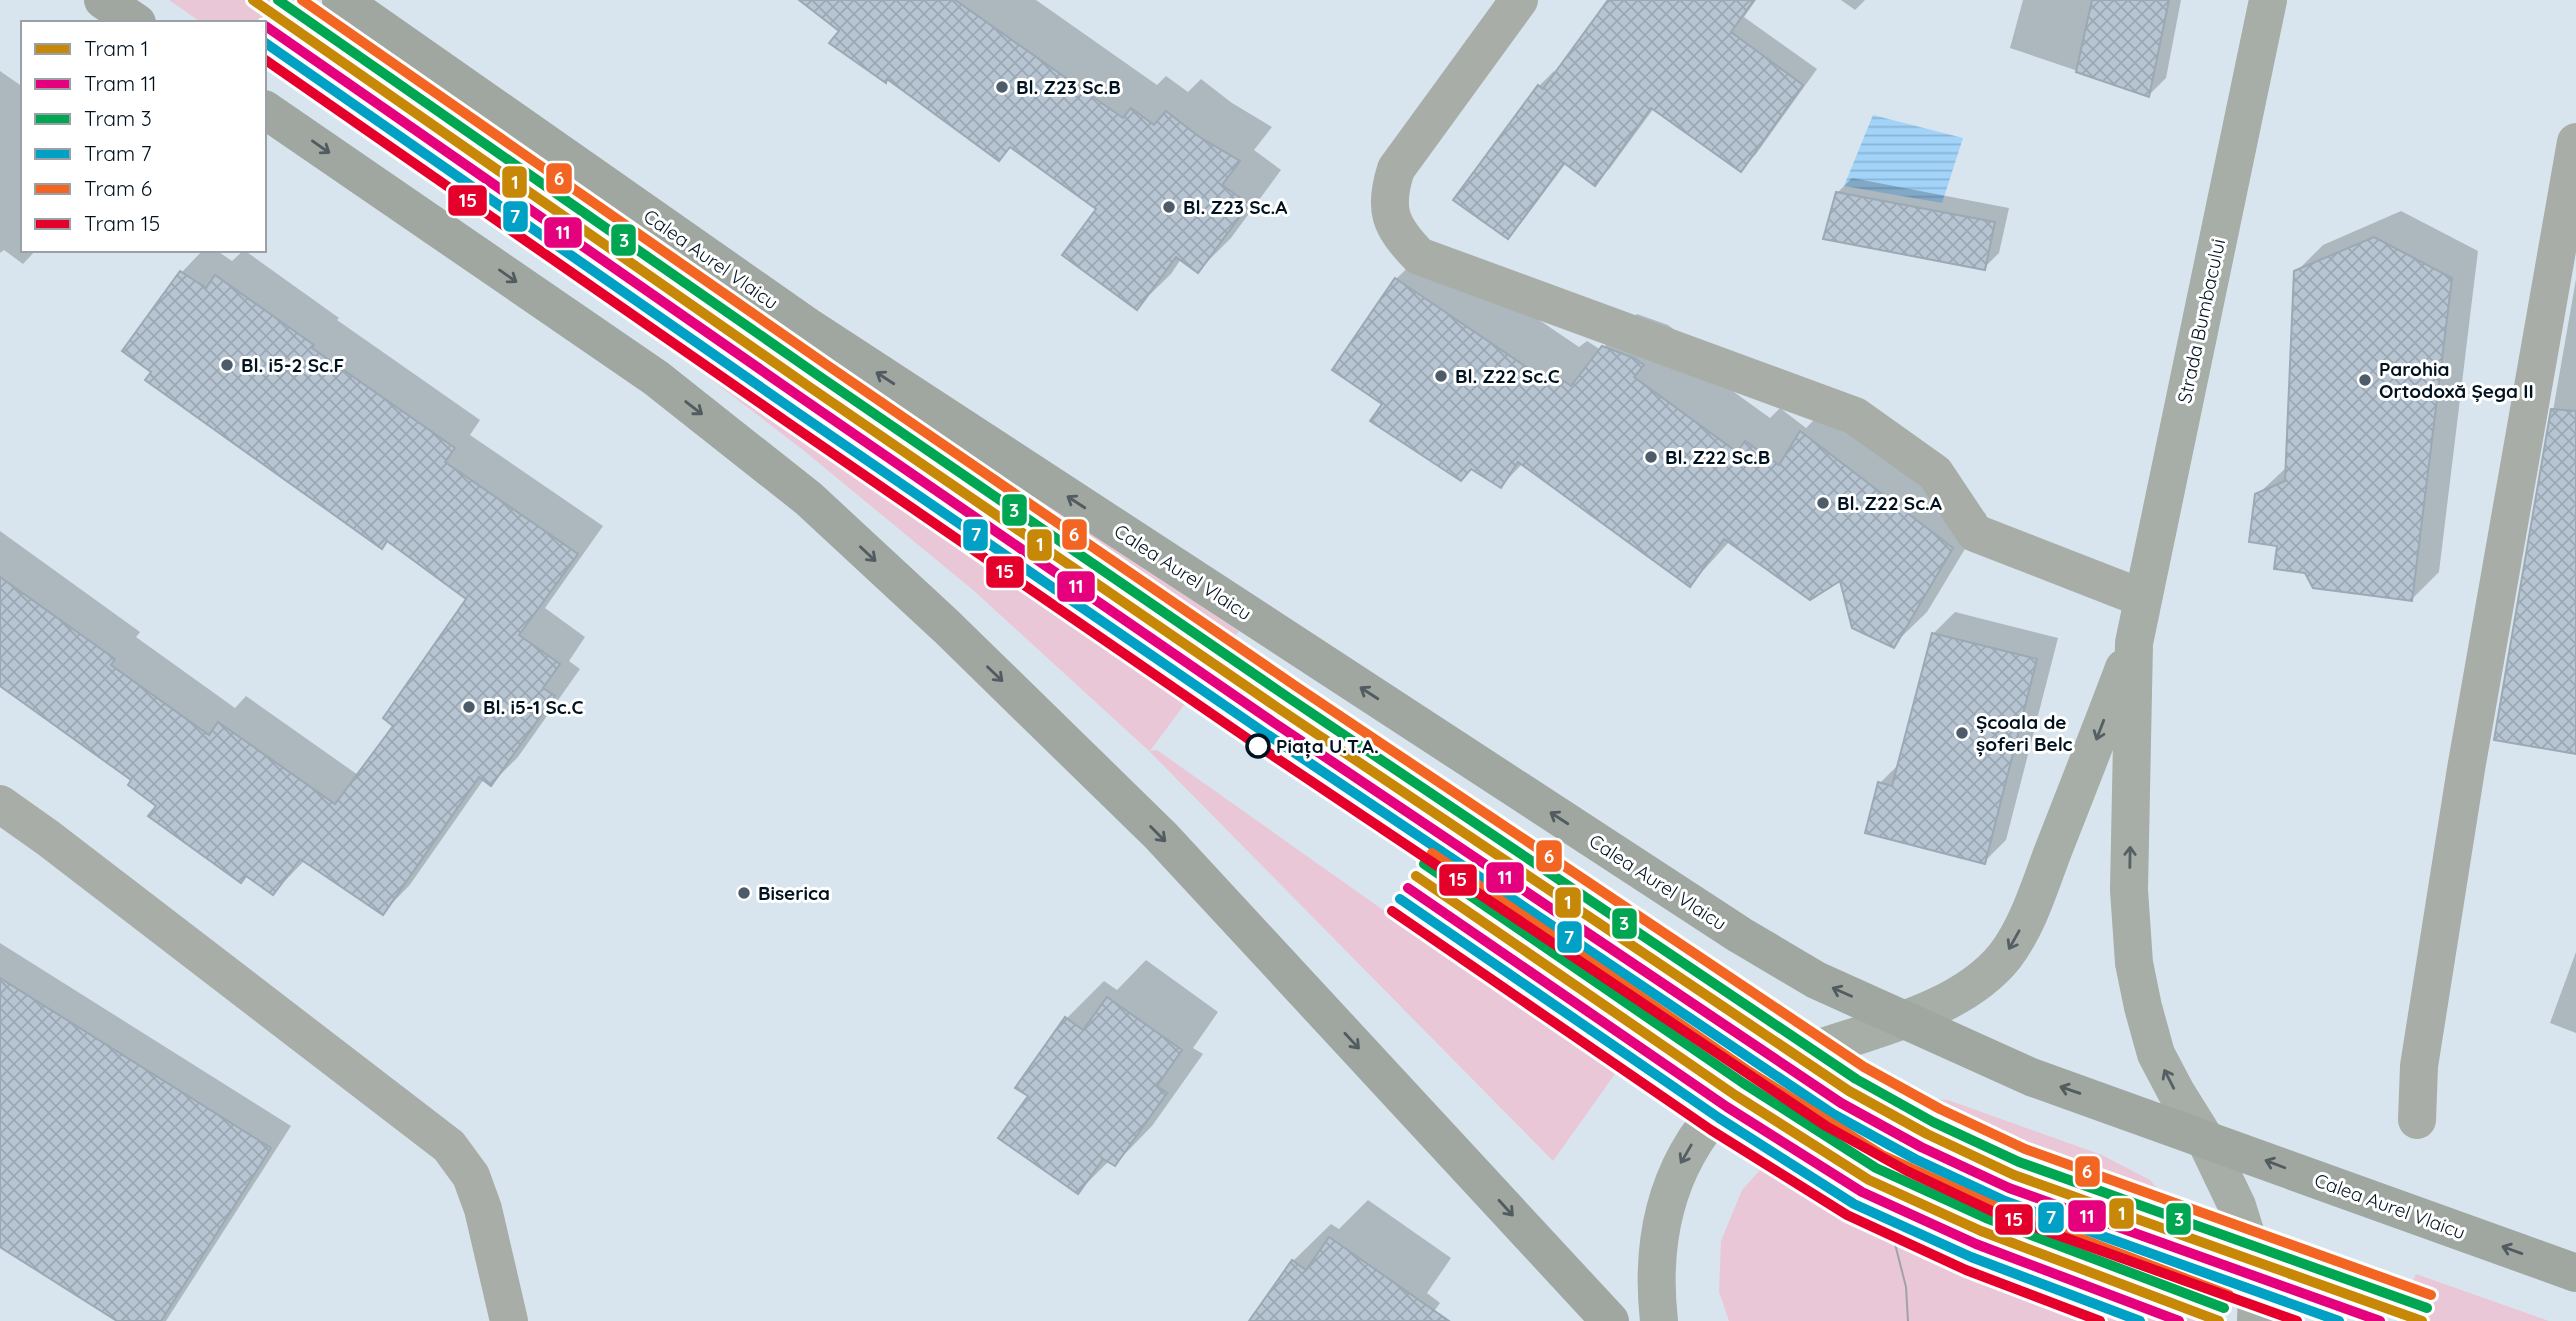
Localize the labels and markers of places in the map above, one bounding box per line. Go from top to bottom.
place label: Bl. Z23 Sc.B [1016,75,1121,99]
marker: Bl. Z23 Sc.B [994,79,1010,95]
place label: Bl. Z23 Sc.A [1183,195,1287,219]
marker: Bl. Z23 Sc.A [1161,199,1177,215]
place label: Bl. i5-2 Sc.F [241,353,344,377]
marker: Bl. i5-2 Sc.F [219,357,235,373]
place label: Parohia Ortodoxă Șega II [2379,357,2534,403]
place label: Bl. Z22 Sc.C [1455,364,1560,388]
marker: Bl. Z22 Sc.C [1433,368,1449,384]
marker: Parohia Ortodoxă Șega II [2357,372,2373,388]
place label: Bl. Z22 Sc.B [1665,445,1770,469]
marker: Bl. Z22 Sc.B [1643,449,1659,465]
place label: Bl. Z22 Sc.A [1837,491,1942,515]
marker: Bl. Z22 Sc.A [1815,495,1831,511]
place label: Bl. i5-1 Sc.C [483,695,583,719]
marker: Bl. i5-1 Sc.C [461,699,477,715]
place label: Școala de șoferi Belc [1976,710,2073,757]
marker: Școala de șoferi Belc [1954,725,1970,741]
marker: Piața U.T.A. [1246,734,1270,758]
place label: Piața U.T.A. [1276,734,1379,759]
place label: Biserica [758,881,830,905]
marker: Biserica [736,885,752,901]

